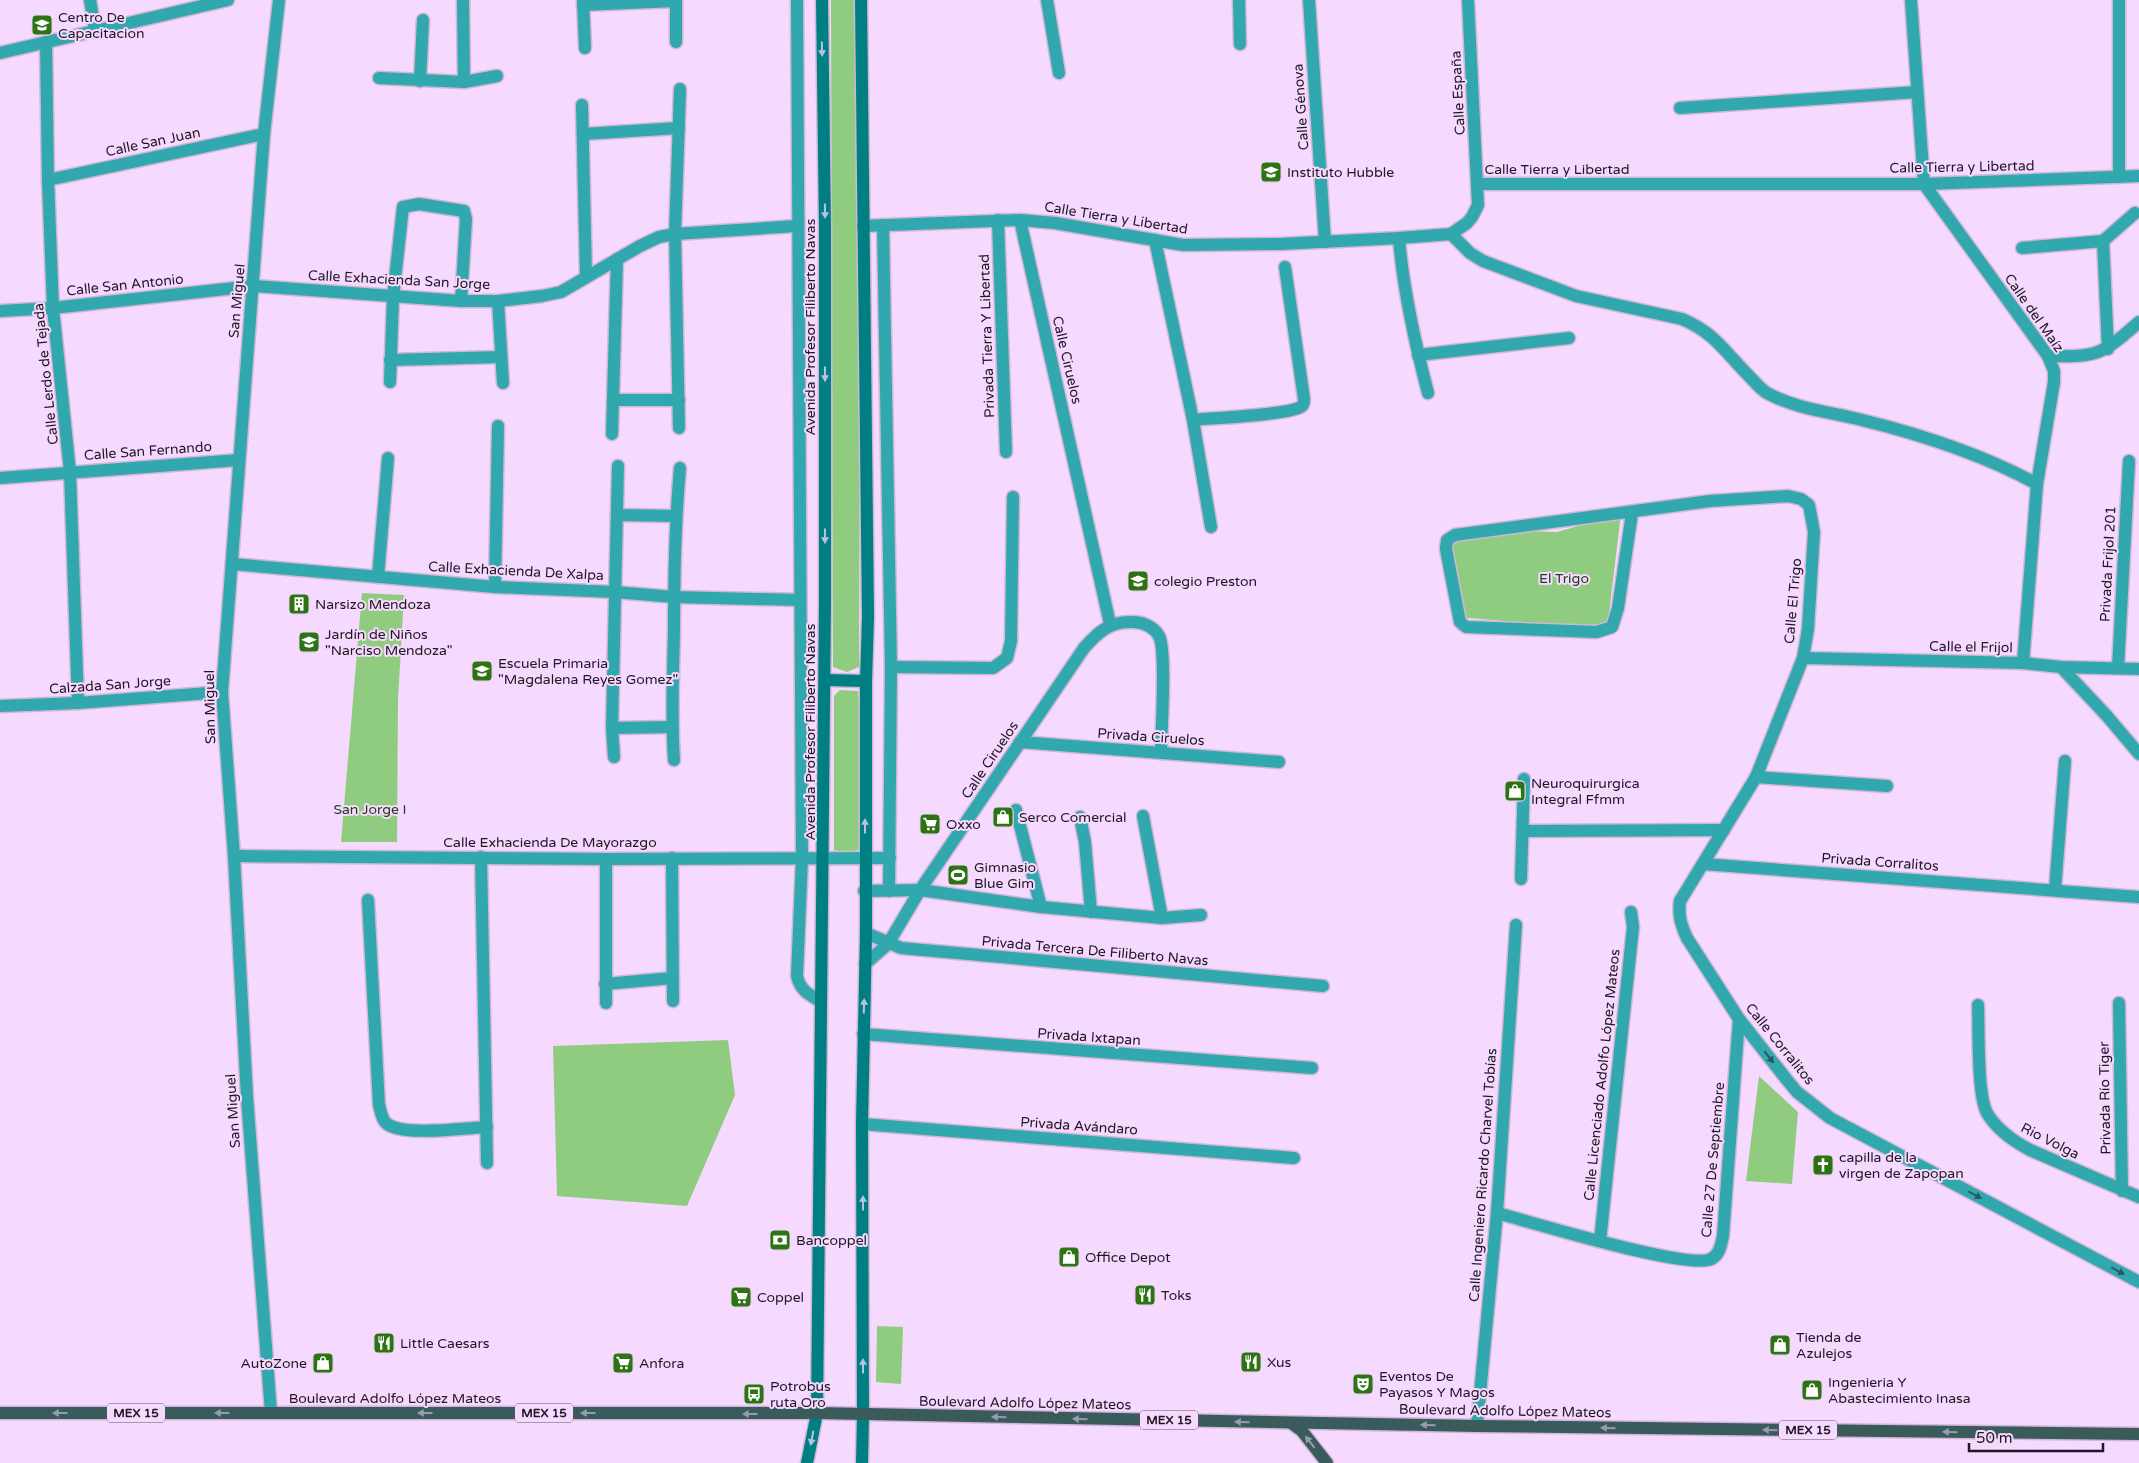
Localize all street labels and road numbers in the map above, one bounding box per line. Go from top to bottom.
street label: Calle España [1447,50,1469,136]
street label: Calle Génova [1289,63,1313,151]
street label: Calle San Juan [104,124,202,160]
street label: Calle Tierra y Libertad [1889,157,2035,177]
street label: Calle Tierra y Libertad [1484,161,1630,178]
street label: Calle Tierra y Libertad [1043,198,1189,238]
street label: Avenida Profesor Filiberto Navas [802,218,819,435]
street label: Privada Tierra Y Libertad [976,254,998,418]
street label: San Miguel [225,263,249,339]
street label: Calle Exhacienda San Jorge [307,267,491,293]
street label: Calle San Antonio [66,270,184,300]
street label: Calle del Maíz [2001,270,2067,356]
street label: Calle Lerdo de Tejada [30,302,62,446]
street label: Calle Ciruelos [1049,314,1085,406]
street label: Calle San Fernando [83,438,213,464]
street label: Privada Frijol 201 [2096,506,2120,622]
street label: Calle El Trigo [1781,557,1805,645]
street label: Calle Exhacienda De Xalpa [428,558,604,584]
street label: Avenida Profesor Filiberto Navas [802,623,819,840]
street label: Calle el Frijol [1929,638,2013,656]
street label: San Miguel [201,670,219,744]
street label: Calzada San Jorge [49,672,171,698]
street label: Calle Ciruelos [958,718,1022,802]
street label: Privada Ciruelos [1097,725,1205,749]
street label: Calle Exhacienda De Mayorazgo [443,834,657,851]
street label: Privada Corralitos [1821,849,1940,875]
street label: Privada Tercera De Filiberto Navas [981,933,1209,969]
street label: Calle Licenciado Adolfo López Mateos [1580,948,1624,1202]
street label: Calle Corralitos [1742,1000,1818,1088]
street label: Privada Ixtapan [1037,1025,1141,1049]
street label: Privada Río Tiger [2096,1041,2114,1155]
street label: Calle Ingeniero Ricardo Charvel Tobías [1466,1047,1500,1302]
street label: San Miguel [222,1073,244,1149]
street label: Calle 27 De Septiembre [1698,1081,1728,1238]
street label: Privada Avándaro [1020,1113,1138,1139]
street label: Rio Volga [2018,1119,2082,1163]
street label: Boulevard Adolfo López Mateos [289,1390,502,1407]
street label: Boulevard Adolfo López Mateos [919,1393,1132,1413]
street label: Boulevard Adolfo López Mateos [1399,1401,1612,1421]
road number: MEX 15 [107,1404,165,1422]
road number: MEX 15 [515,1404,573,1422]
road number: MEX 15 [1140,1410,1198,1430]
road number: MEX 15 [1779,1420,1837,1440]

